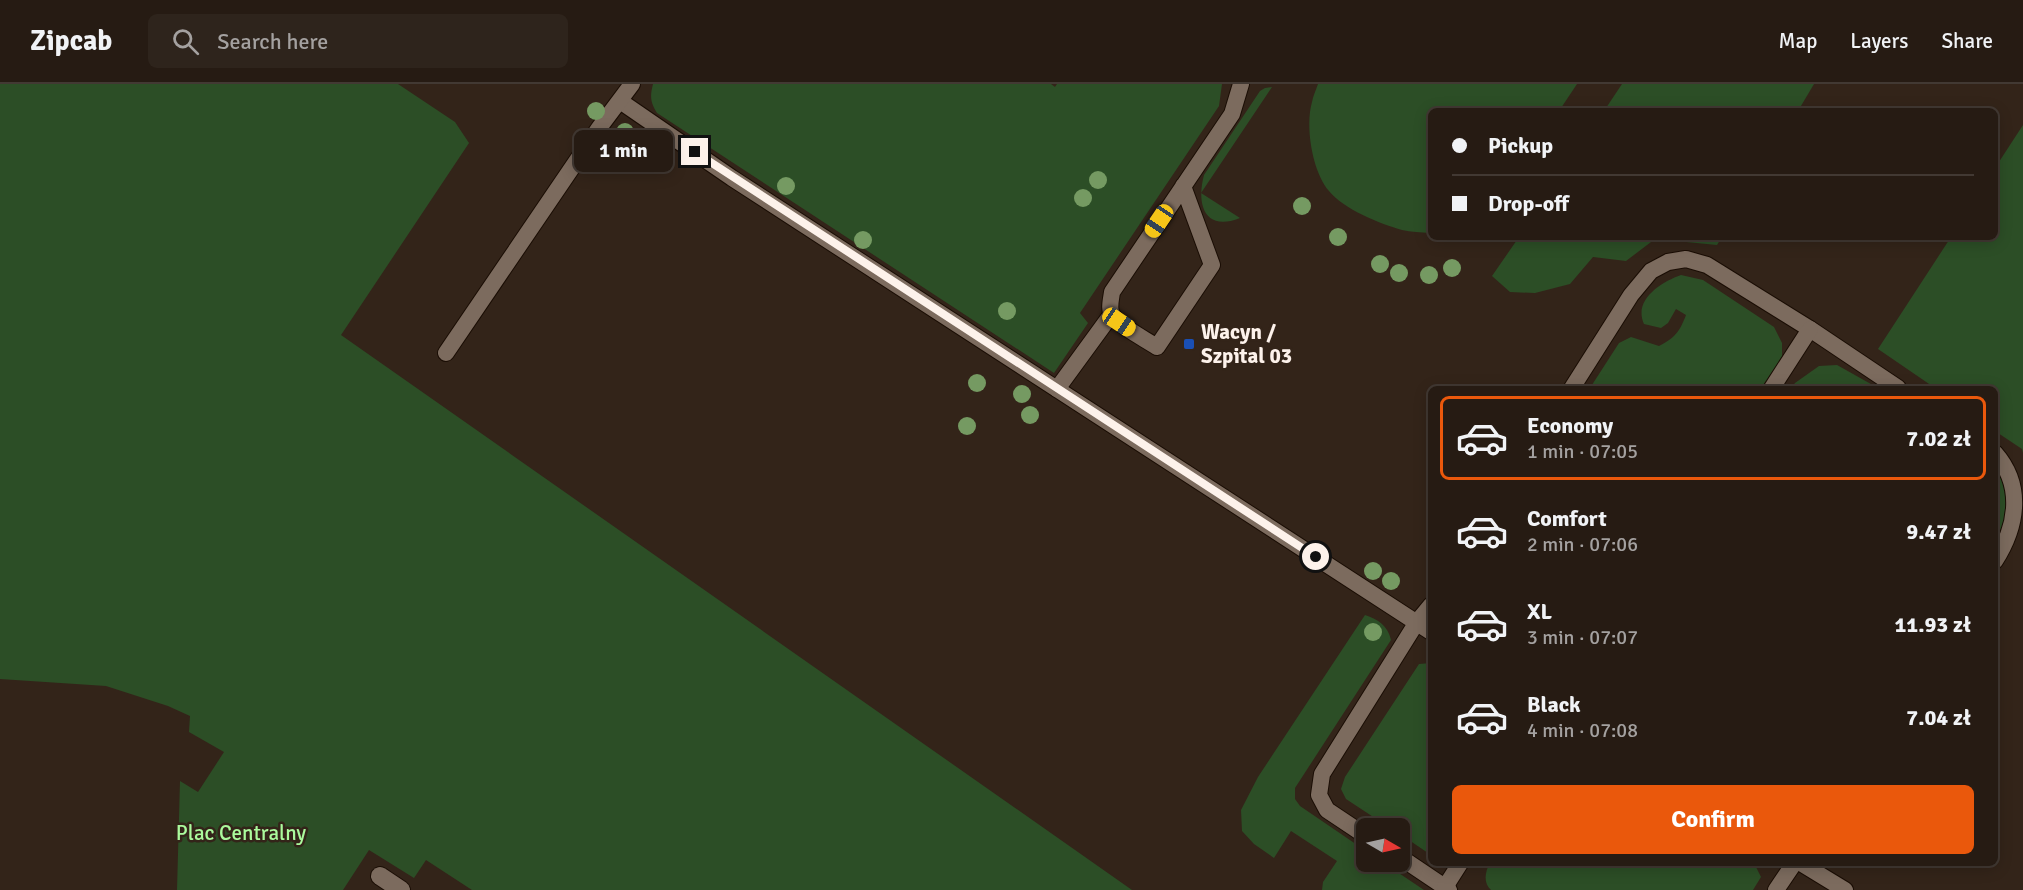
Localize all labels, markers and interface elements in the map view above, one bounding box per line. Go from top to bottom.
search box [148,14,568,68]
text: Zipcab [30,24,112,58]
icon: search [169,25,202,58]
text: Search here [217,28,328,55]
text: Map [1779,28,1817,54]
text: Layers [1850,28,1908,54]
text: Share [1941,28,1993,54]
callout: 1 min [575,131,674,173]
text: Pickup [1488,132,1553,159]
text: 1 min [599,138,648,163]
route end [681,138,708,165]
text: Drop-off [1488,190,1569,217]
car [1141,201,1177,241]
car [1099,304,1139,340]
place label: Wacyn / Szpital 03 [1201,319,1292,369]
marker: Wacyn / Szpital 03 [1182,337,1196,351]
icon: car [1455,411,1509,465]
text: Economy [1527,412,1613,439]
text: 7.02 zł [1906,425,1971,452]
text: 1 min · 07:05 [1527,439,1638,464]
icon: car [1455,504,1509,558]
text: Comfort [1527,505,1607,532]
text: 9.47 zł [1906,518,1971,545]
text: 2 min · 07:06 [1527,532,1638,557]
route start [1302,543,1329,570]
icon: car [1455,597,1509,651]
text: XL [1527,598,1552,625]
text: 11.93 zł [1894,611,1971,638]
text: 3 min · 07:07 [1527,625,1638,650]
icon: car [1455,690,1509,744]
text: Black [1527,691,1581,718]
text: 7.04 zł [1906,704,1971,731]
text: 4 min · 07:08 [1527,718,1638,743]
button: Confirm [1452,785,1974,854]
north arrow [1356,818,1410,872]
map controls [1356,818,1410,872]
park label: Plac Centralny [176,820,306,846]

